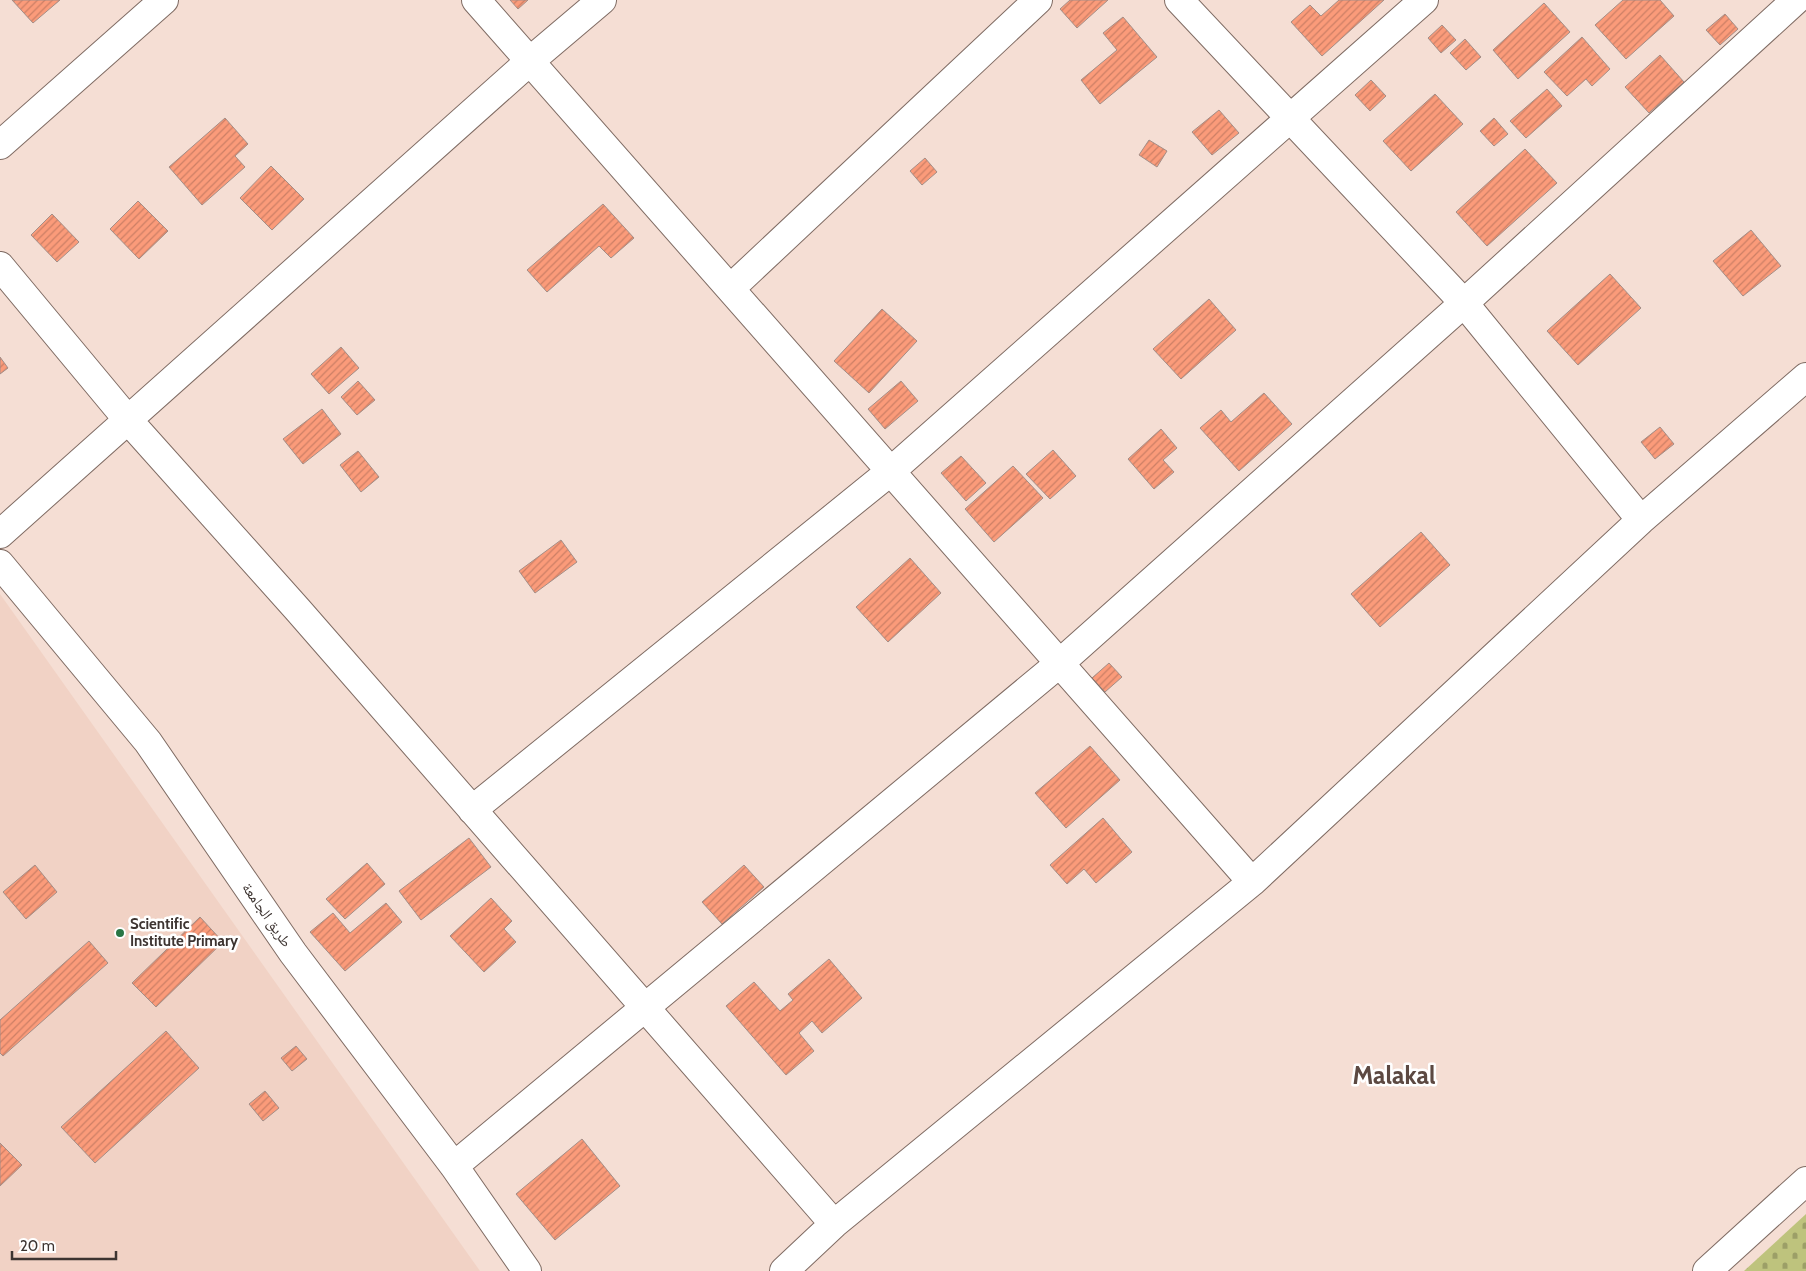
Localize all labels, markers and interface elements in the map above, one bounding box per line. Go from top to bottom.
street label: طريق الجامعة [237,879,296,951]
place label: Scientific Institute Primary [130,915,239,950]
marker: Scientific Institute Primary [114,927,126,939]
district label: Malakal [1352,1060,1436,1090]
scale bar [12,1228,116,1260]
text: 20 m [20,1237,55,1255]

